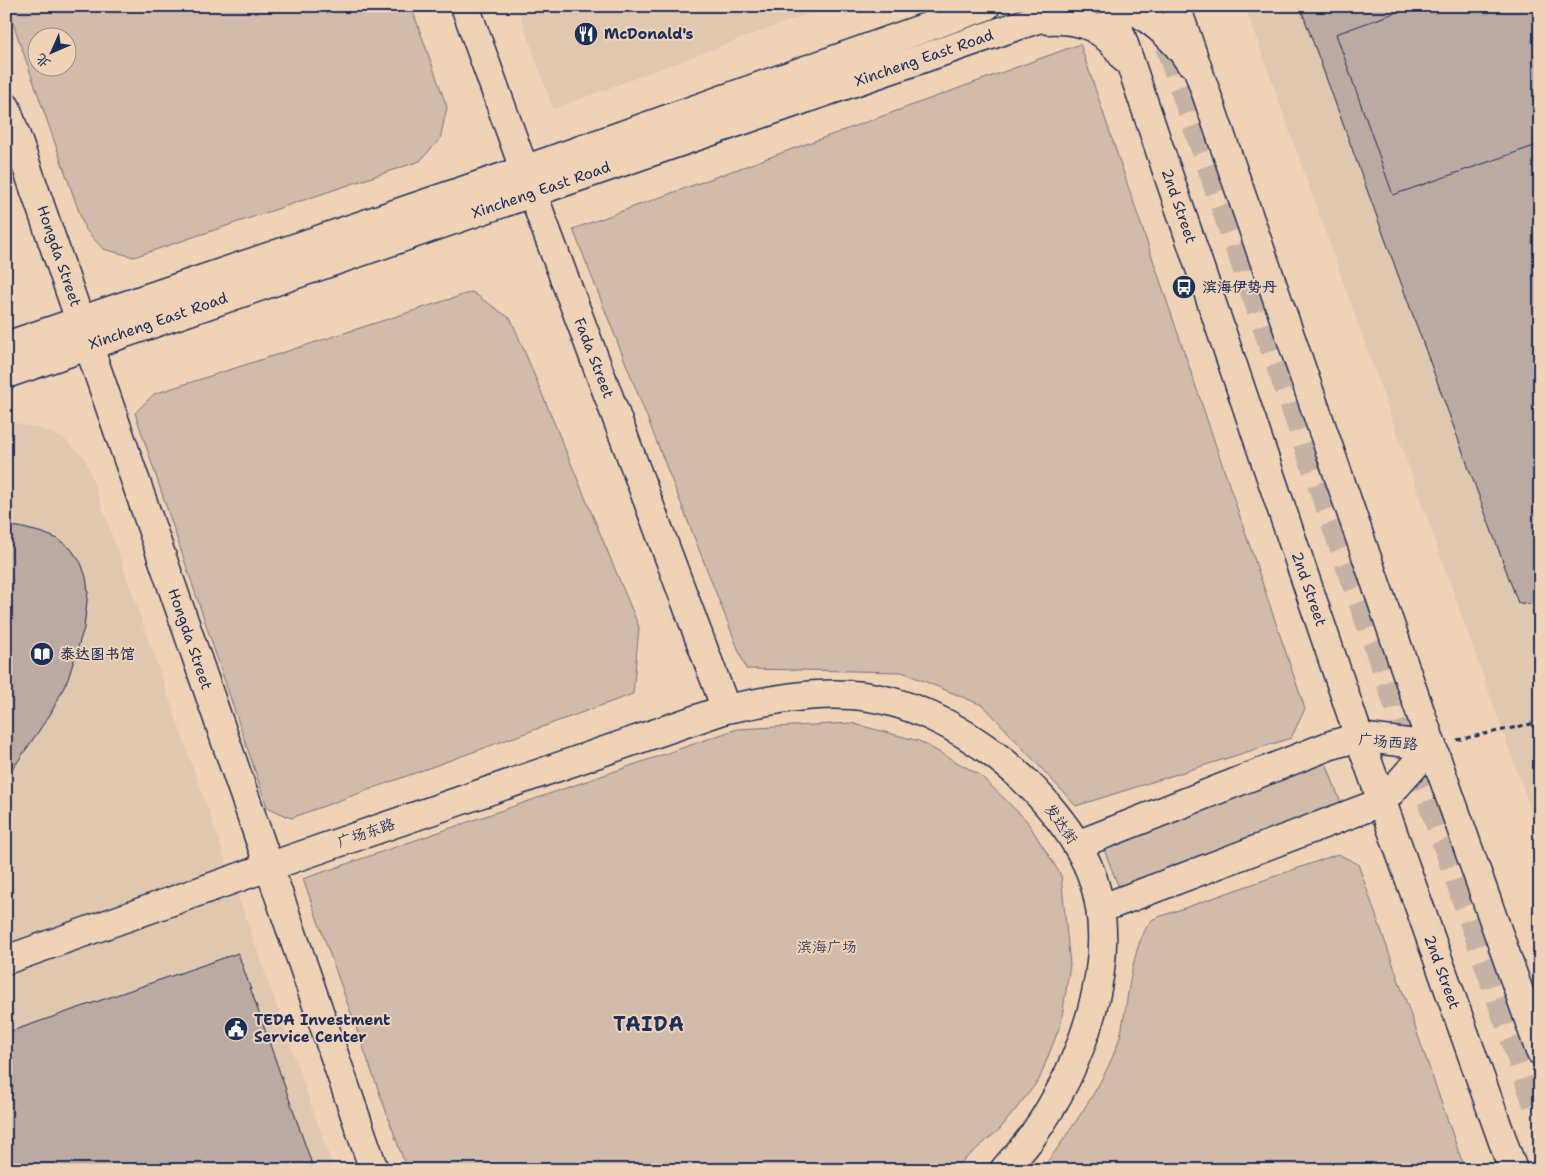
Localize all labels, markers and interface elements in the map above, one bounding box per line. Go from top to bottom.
restaurant icon: McDonald's [573,21,599,47]
place label: McDonald's [604,24,694,44]
street label: Xincheng East Road [852,25,997,91]
north arrow [28,28,78,78]
text: 北 [31,50,54,73]
street label: Xincheng East Road [469,157,614,223]
street label: 2nd Street [1157,166,1201,246]
street label: Hongda Street [32,203,86,309]
bus stop icon: 滨海伊势丹 [1171,274,1197,300]
place label: 滨海伊势丹 [1202,277,1277,297]
street label: Xincheng East Road [86,288,231,354]
street label: Fada Street [569,315,619,401]
street label: 2nd Street [1287,549,1331,629]
street label: Hongda Street [163,586,217,692]
library icon: 泰达图书馆 [29,641,55,667]
place label: 泰达图书馆 [60,644,135,664]
street label: 广场西路 [1357,729,1419,755]
street label: 发达街 [1040,800,1082,848]
street label: 广场东路 [334,814,398,852]
street label: 2nd Street [1419,932,1465,1012]
park label: 滨海广场 [797,937,857,957]
place label: TEDA Investment Service Center [254,1010,390,1047]
district label: TAIDA [613,1011,685,1037]
public building icon: TEDA Investment Service Center [223,1016,249,1042]

